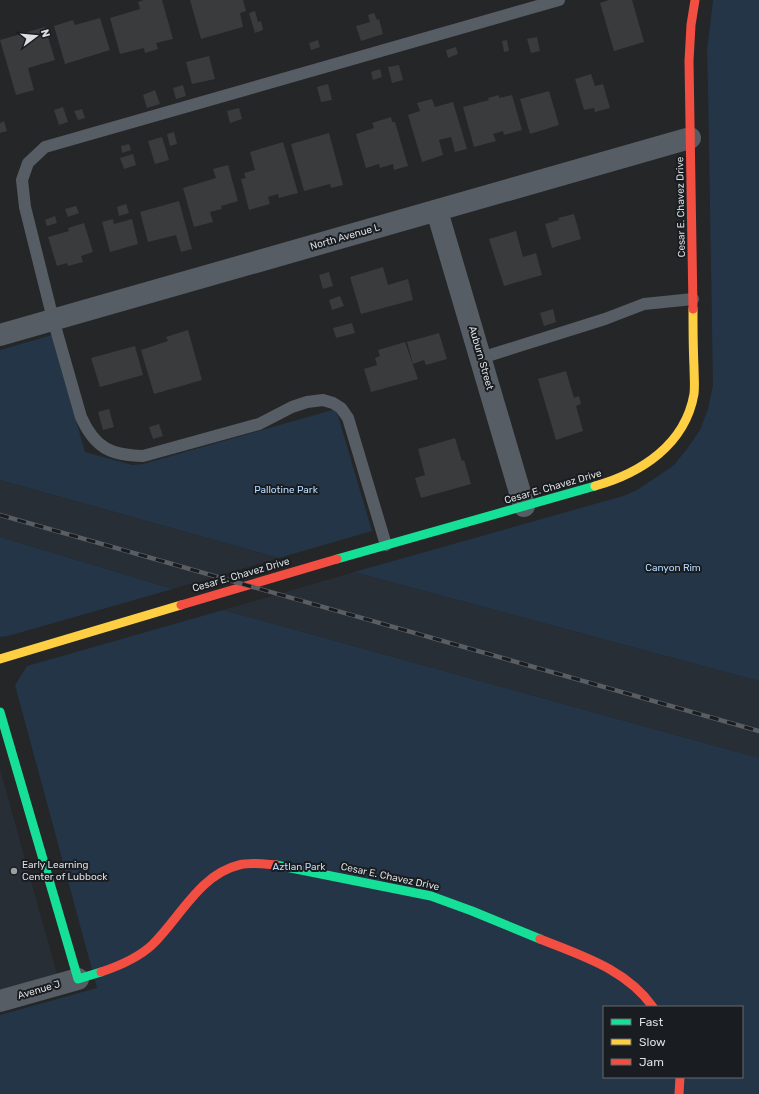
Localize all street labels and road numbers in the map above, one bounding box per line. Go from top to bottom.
street label: Cesar E. Chavez Drive [674,156,688,257]
street label: North Avenue L [309,221,382,253]
street label: Auburn Street [466,325,496,391]
street label: Cesar E. Chavez Drive [503,467,603,507]
street label: Cesar E. Chavez Drive [191,555,291,595]
street label: Cesar E. Chavez Drive [340,861,441,893]
street label: Avenue J [16,978,62,1002]

